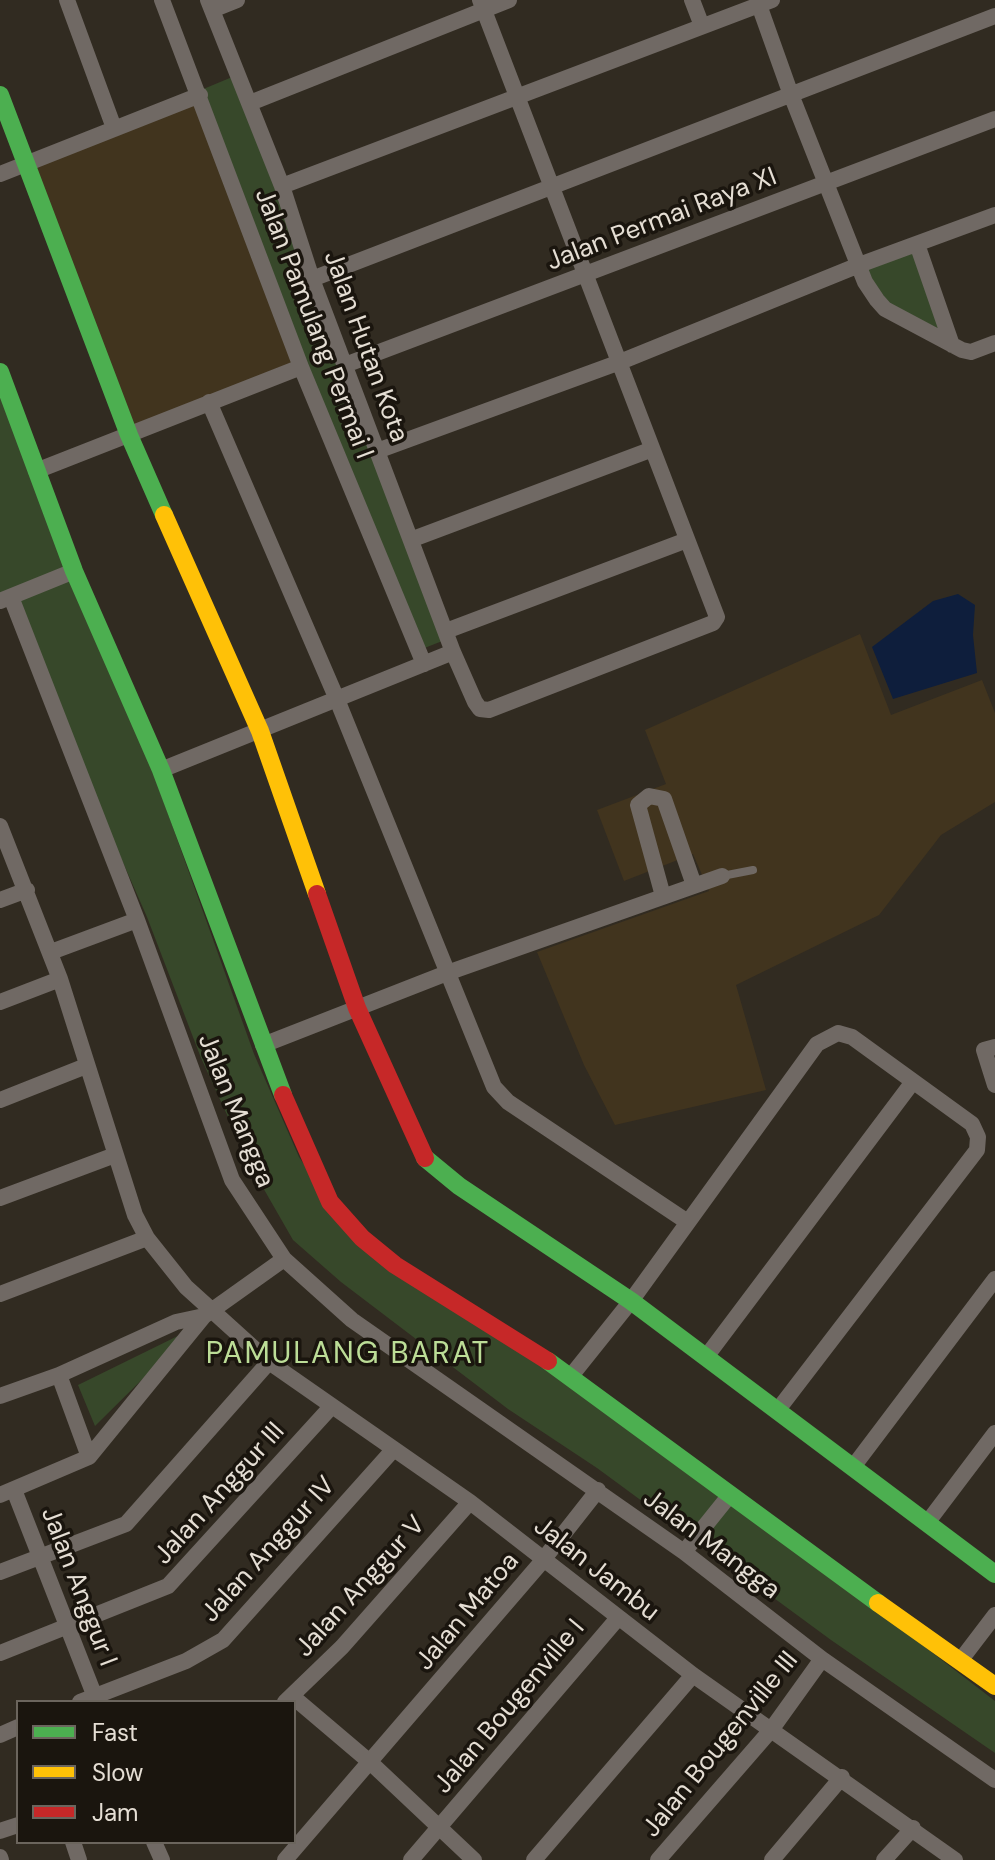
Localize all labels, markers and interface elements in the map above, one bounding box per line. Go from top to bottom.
street label: Jalan Permai Raya XI [543,162,781,278]
street label: Jalan Pamulang Permai I [247,184,379,464]
street label: Jalan Hutan Kota [316,247,414,447]
street label: Jalan Mangga [190,1030,280,1192]
district label: PAMULANG BARAT [206,1337,490,1373]
street label: Jalan Anggur III [148,1417,292,1571]
street label: Jalan Anggur IV [195,1471,343,1629]
street label: Jalan Mangga [637,1483,785,1607]
street label: Jalan Anggur I [33,1503,123,1671]
street label: Jalan Anggur V [290,1510,432,1664]
street label: Jalan Jambu [527,1511,665,1629]
street label: Jalan Matoa [410,1547,526,1677]
street label: Jalan Bougenville I [428,1614,592,1800]
street label: Jalan Bougenville III [637,1646,805,1844]
legend [16,1700,296,1844]
text: Fast [92,1717,138,1748]
text: Slow [92,1757,143,1788]
text: Jam [92,1797,138,1828]

